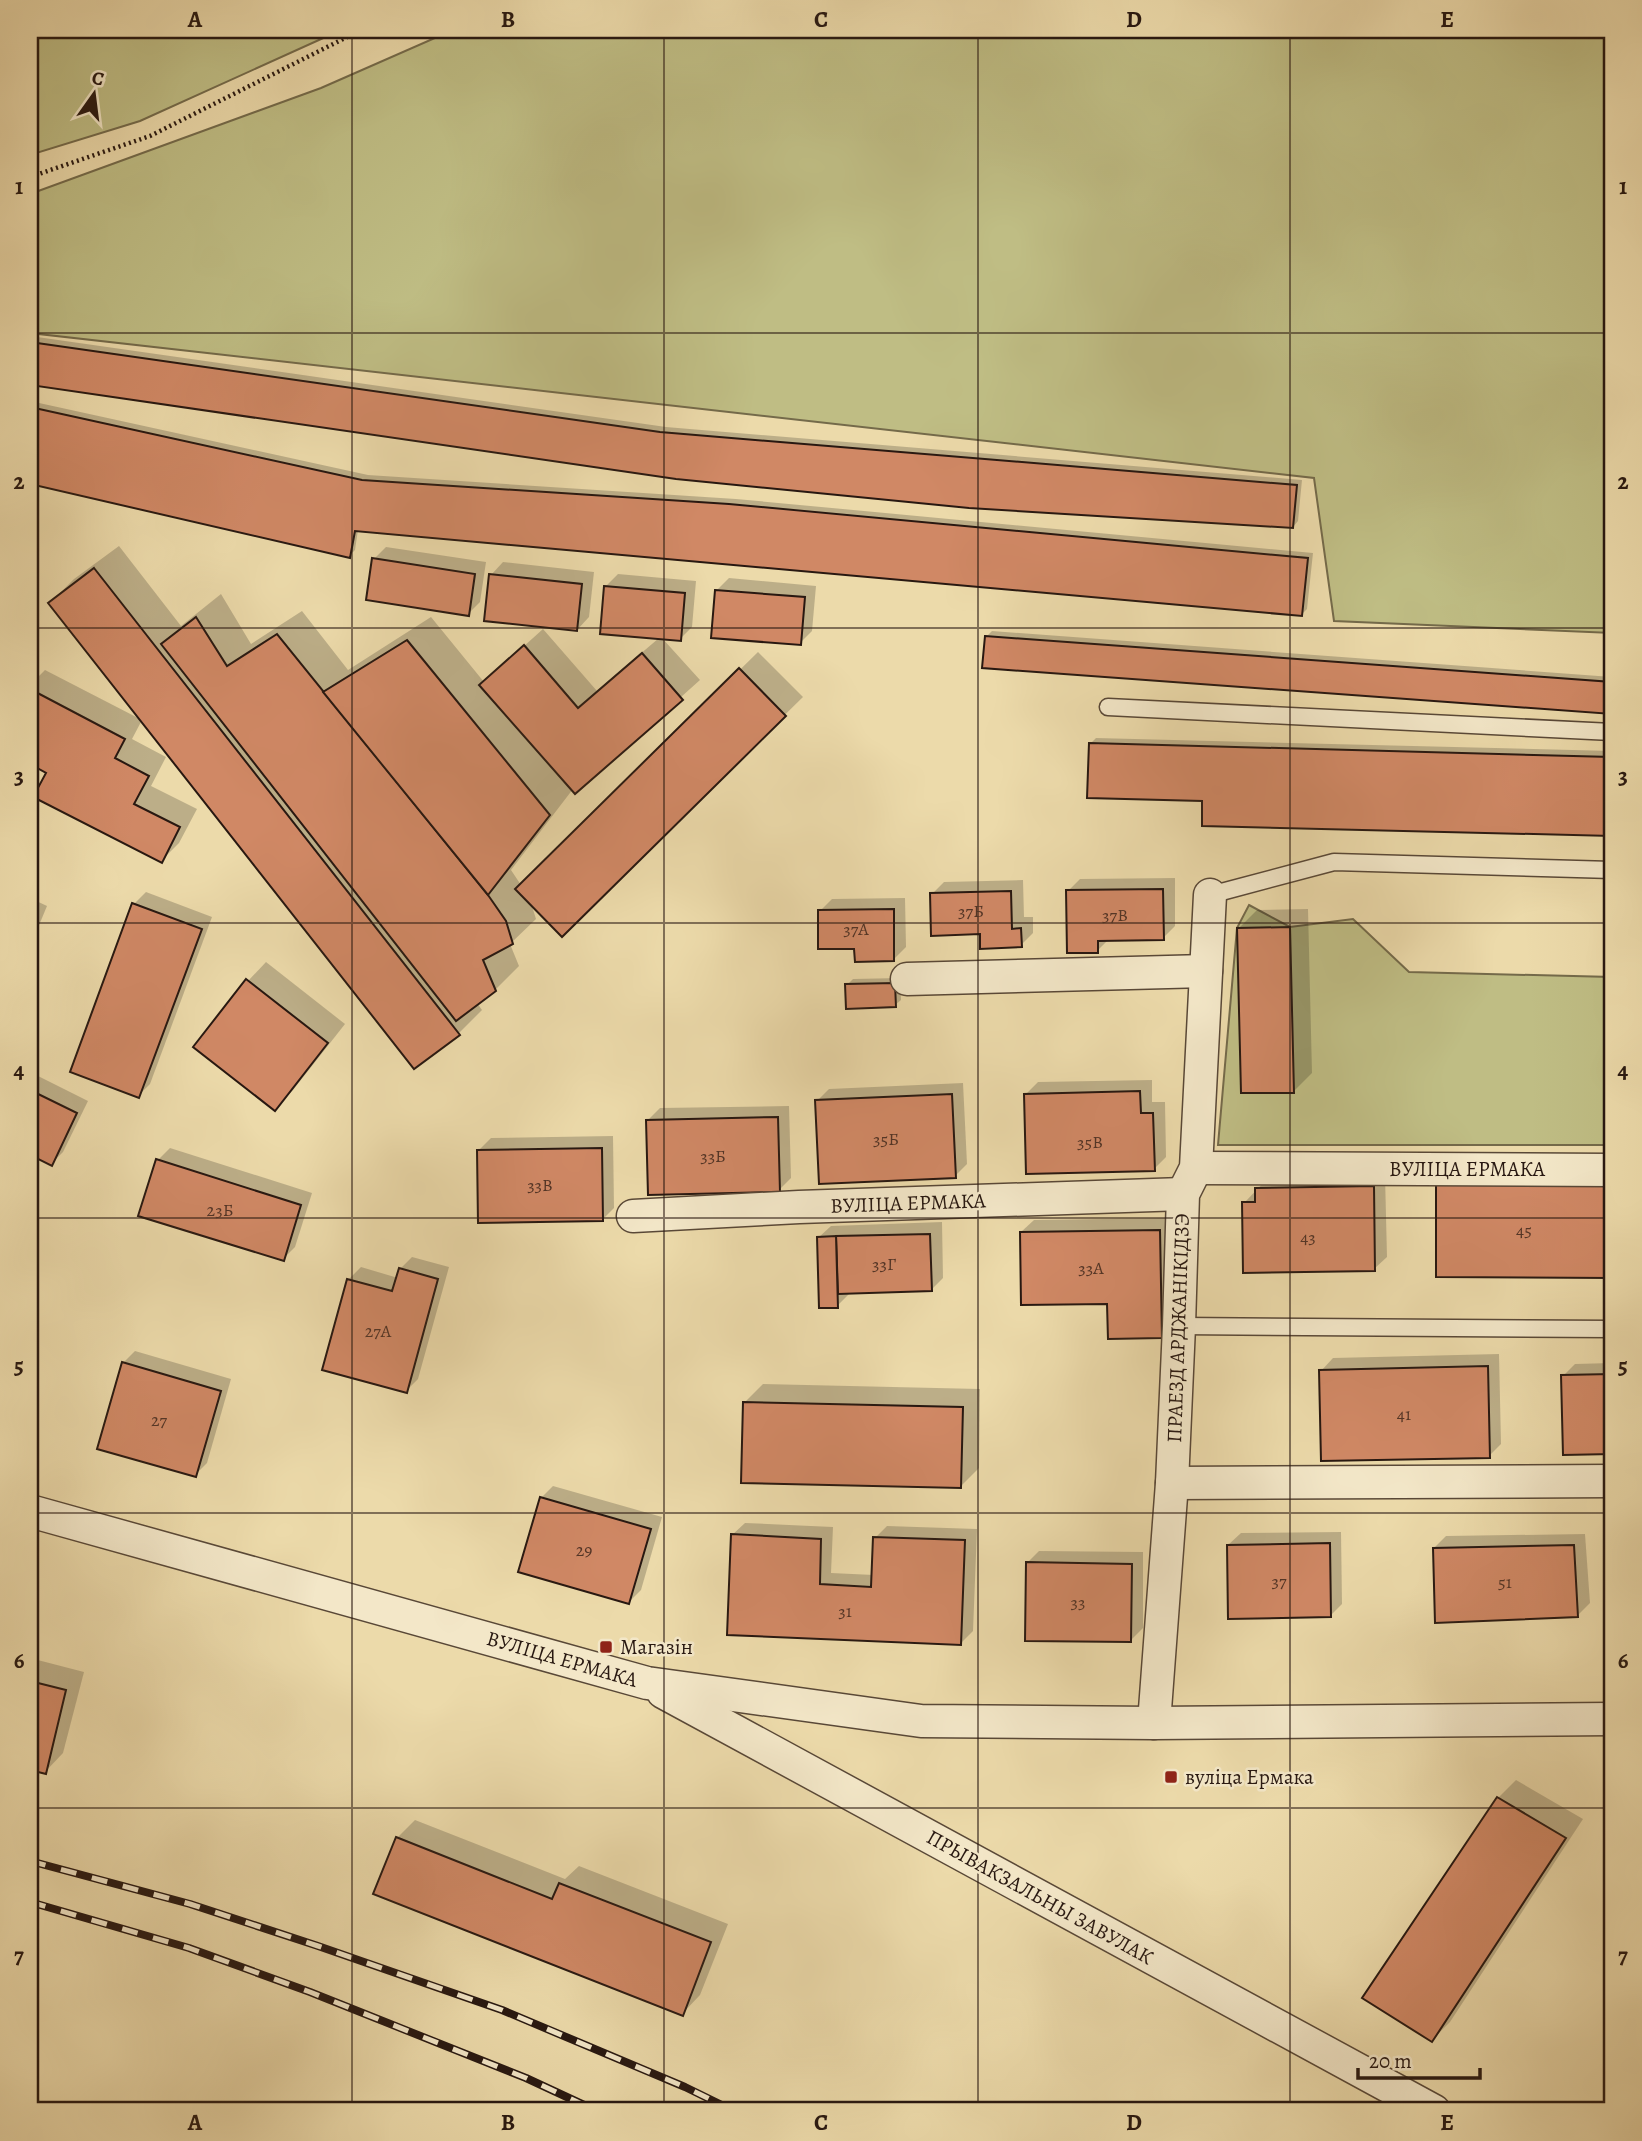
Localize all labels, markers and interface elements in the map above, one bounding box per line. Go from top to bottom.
text: A [187,4,203,35]
text: B [501,4,515,35]
text: C [814,4,828,35]
text: D [1126,4,1142,35]
text: E [1440,4,1454,35]
north arrow [60,60,130,130]
text: С [89,64,107,93]
text: 1 [15,171,23,202]
text: 1 [1619,171,1627,202]
text: 2 [13,466,25,497]
text: 2 [1617,466,1629,497]
text: 3 [14,761,24,792]
text: 3 [1618,761,1628,792]
house number: 37Б [958,899,984,923]
house number: 37В [1102,903,1128,927]
house number: 37А [843,917,869,941]
text: 4 [14,1055,25,1086]
text: 4 [1618,1055,1629,1086]
house number: 35Б [873,1127,899,1151]
house number: 35В [1077,1130,1103,1154]
house number: 33Б [700,1144,726,1168]
street label: ВУЛІЦА ЕРМАКА [1389,1155,1546,1183]
house number: 33В [527,1173,553,1197]
street label: ВУЛІЦА ЕРМАКА [830,1186,987,1220]
house number: 23Б [207,1198,233,1222]
street label: ПРАЕЗД АРДЖАНІКІДЗЭ [1160,1213,1196,1443]
house number: 45 [1516,1218,1532,1242]
house number: 43 [1300,1225,1316,1249]
house number: 33Г [872,1252,896,1276]
house number: 33А [1078,1256,1104,1280]
house number: 27А [365,1319,392,1343]
text: 5 [14,1350,24,1381]
text: 5 [1618,1350,1628,1381]
house number: 41 [1397,1402,1411,1426]
house number: 27 [151,1408,167,1432]
house number: 29 [576,1538,592,1562]
house number: 37 [1271,1569,1287,1593]
house number: 51 [1498,1570,1512,1594]
house number: 33 [1071,1590,1085,1614]
house number: 31 [838,1599,852,1623]
street label: ВУЛІЦА ЕРМАКА [483,1624,641,1694]
place label: Магазін [620,1633,693,1661]
marker: Магазін [598,1639,614,1655]
text: 6 [14,1645,25,1676]
text: 6 [1618,1645,1629,1676]
place label: вуліца Ермака [1185,1763,1314,1791]
marker: вуліца Ермака [1163,1769,1179,1785]
street label: ПРЫВАКЗАЛЬНЫ ЗАВУЛАК [922,1823,1159,1971]
text: 7 [14,1940,24,1971]
text: 7 [1618,1940,1628,1971]
scale bar [1358,2036,1481,2080]
text: 20 m [1369,2047,1412,2075]
text: A [187,2107,203,2138]
text: B [501,2107,515,2138]
text: C [814,2107,828,2138]
text: D [1126,2107,1142,2138]
text: E [1440,2107,1454,2138]

